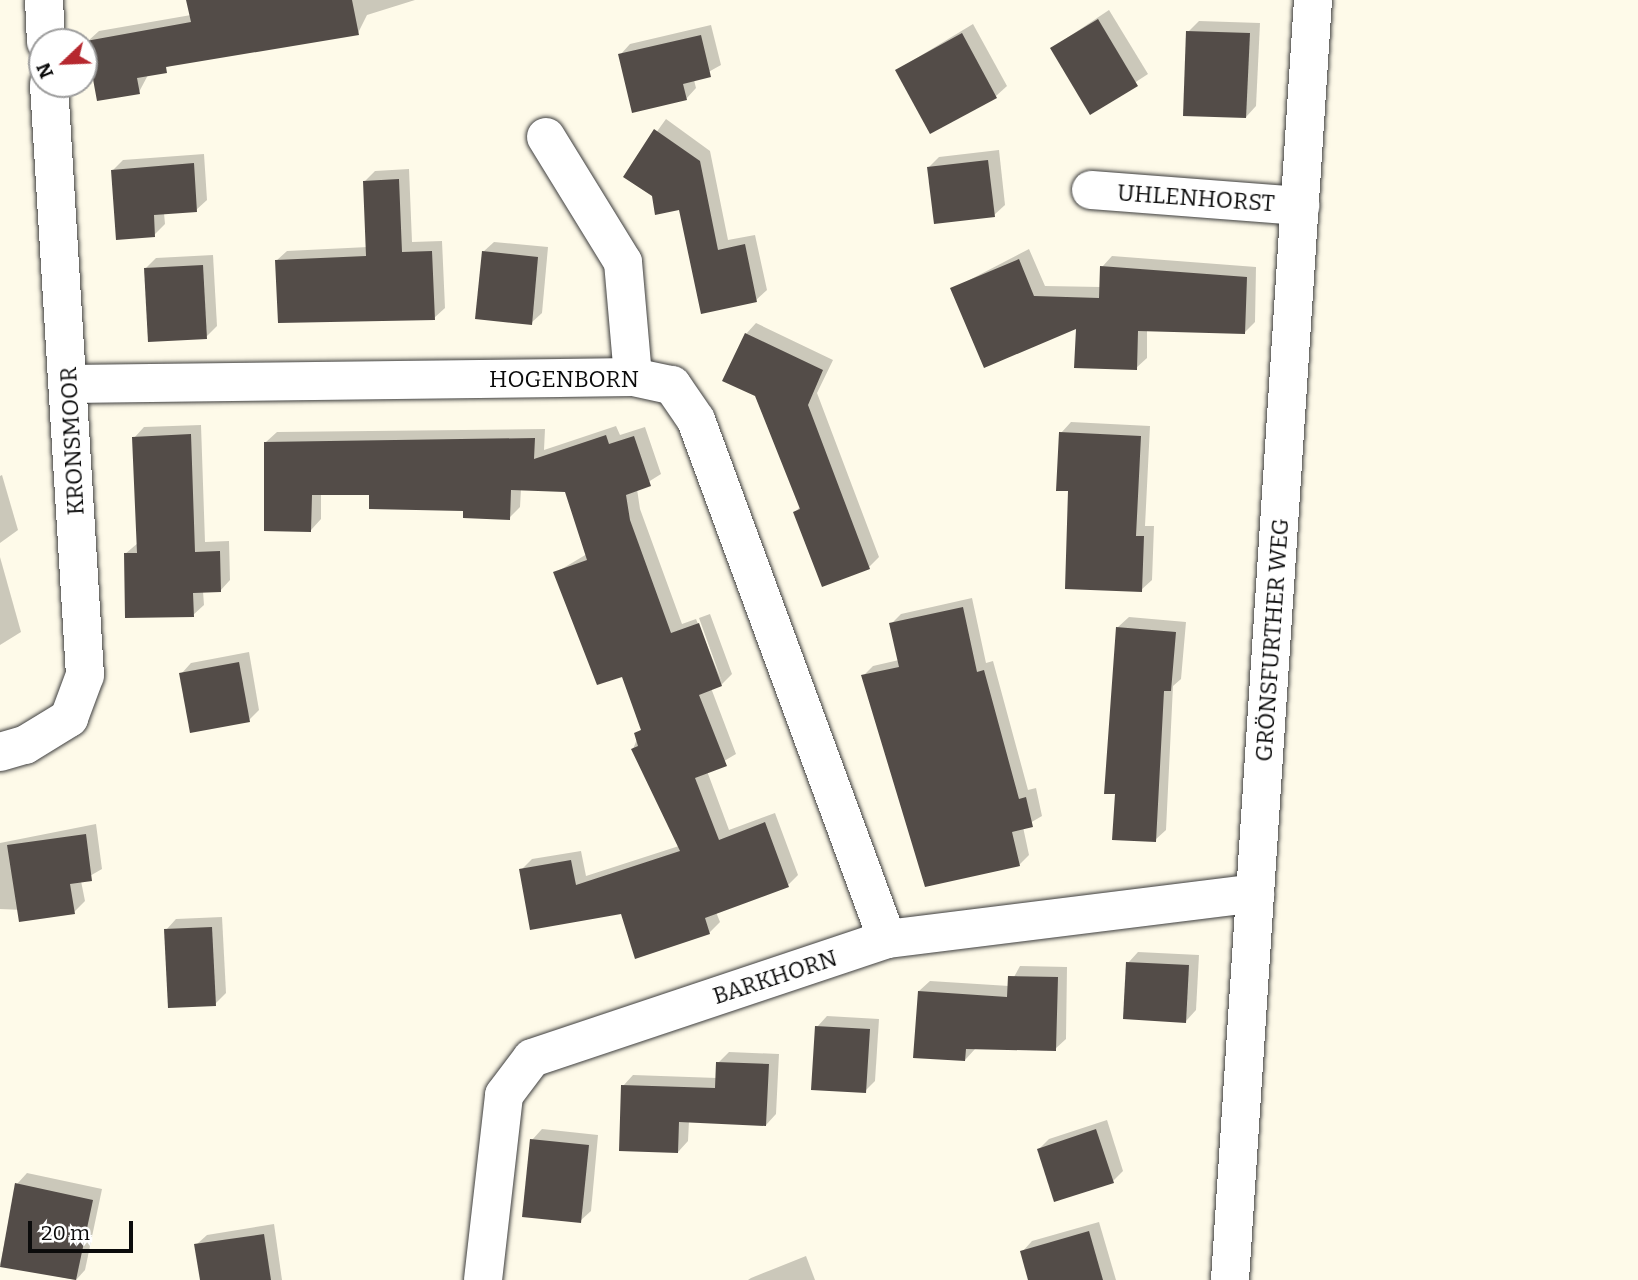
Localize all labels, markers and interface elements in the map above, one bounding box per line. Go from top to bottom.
north arrow [28,28,98,98]
text: N [32,59,59,82]
street label: UHLENHORST [1116,179,1276,217]
street label: HOGENBORN [489,365,639,393]
street label: KRONSMOOR [54,366,90,516]
street label: GRÖNSFURTHER WEG [1250,518,1294,762]
street label: BARKHORN [709,944,841,1010]
scale bar [32,1206,136,1250]
text: 20 m [41,1220,90,1246]

